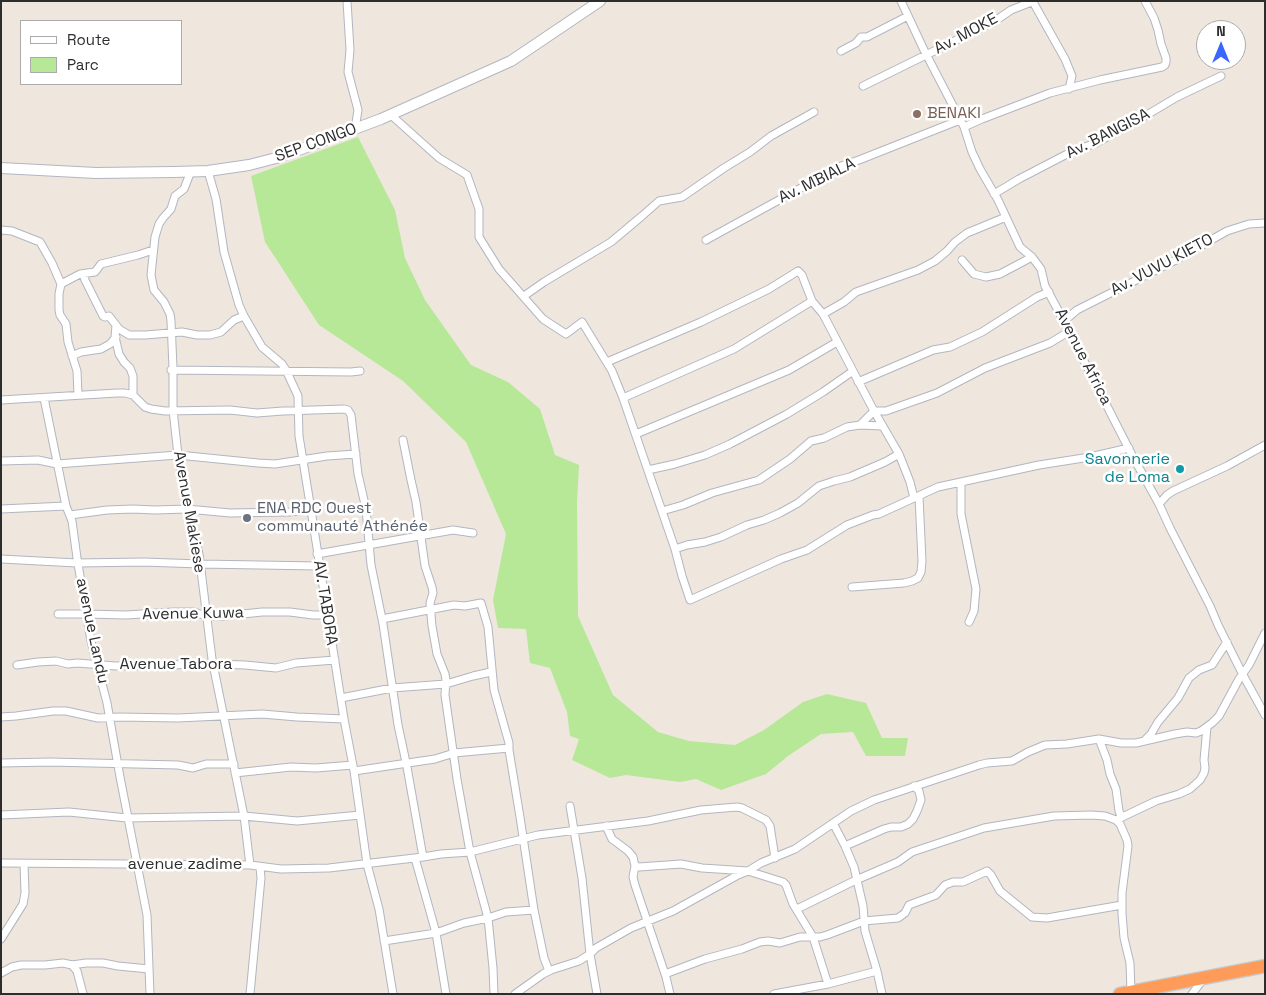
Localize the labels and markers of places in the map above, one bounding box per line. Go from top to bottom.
place label: BENAKI [927,104,981,124]
marker: BENAKI [911,108,923,120]
place label: Savonnerie de Loma [1085,450,1170,488]
marker: Savonnerie de Loma [1174,463,1186,475]
place label: ENA RDC Ouest communauté Athénée [257,499,428,537]
marker: ENA RDC Ouest communauté Athénée [241,512,253,524]

